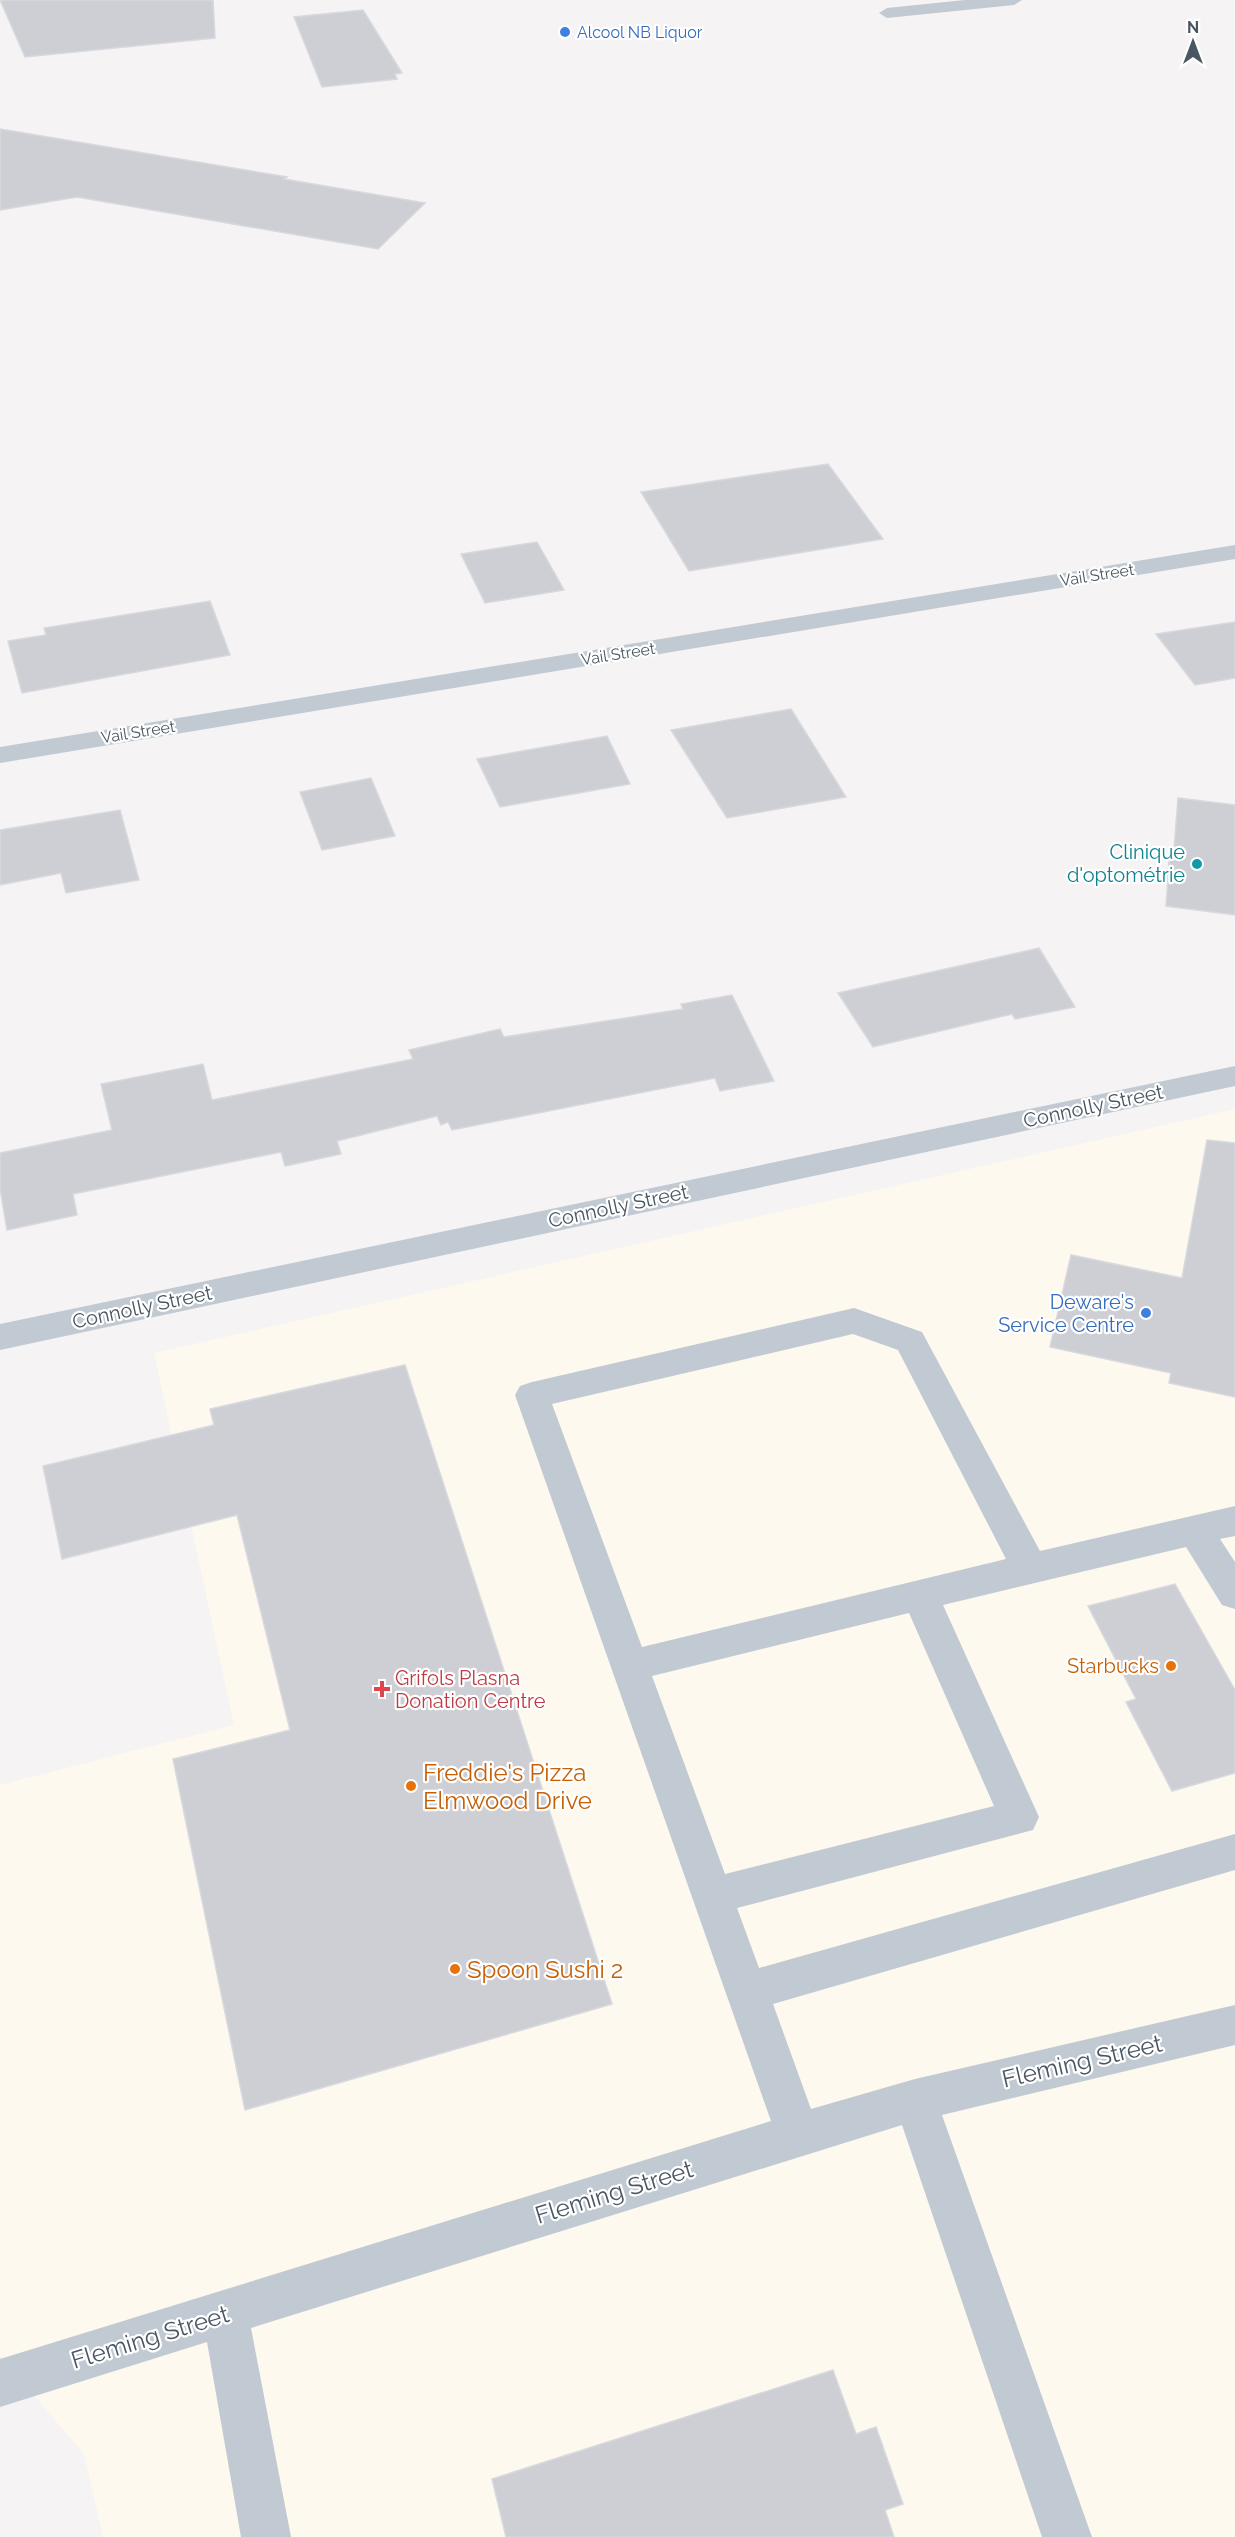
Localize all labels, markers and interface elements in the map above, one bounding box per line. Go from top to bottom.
north arrow [1163,12,1223,72]
text: N [1187,18,1199,37]
place label: Alcool NB Liquor [577,23,703,42]
marker: Alcool NB Liquor [558,25,572,39]
street label: Vail Street [1059,560,1136,590]
street label: Vail Street [580,639,657,669]
street label: Vail Street [100,717,177,747]
place label: Clinique d'optométrie [1067,840,1185,887]
marker: Clinique d'optométrie [1190,857,1204,871]
street label: Connolly Street [1021,1079,1165,1133]
street label: Connolly Street [546,1179,690,1233]
street label: Connolly Street [70,1280,214,1334]
place label: Deware's Service Centre [998,1290,1134,1337]
marker: Deware's Service Centre [1139,1306,1153,1320]
place label: Starbucks [1067,1654,1159,1678]
marker: Starbucks [1164,1659,1178,1673]
place label: Grifols Plasna Donation Centre [395,1666,546,1713]
marker: Grifols Plasna Donation Centre [373,1680,391,1698]
place label: Freddie's Pizza Elmwood Drive [423,1758,592,1815]
marker: Freddie's Pizza Elmwood Drive [404,1779,418,1793]
place label: Spoon Sushi 2 [467,1955,623,1984]
marker: Spoon Sushi 2 [448,1962,462,1976]
street label: Fleming Street [999,2028,1165,2094]
street label: Fleming Street [532,2154,696,2230]
street label: Fleming Street [68,2299,232,2375]

